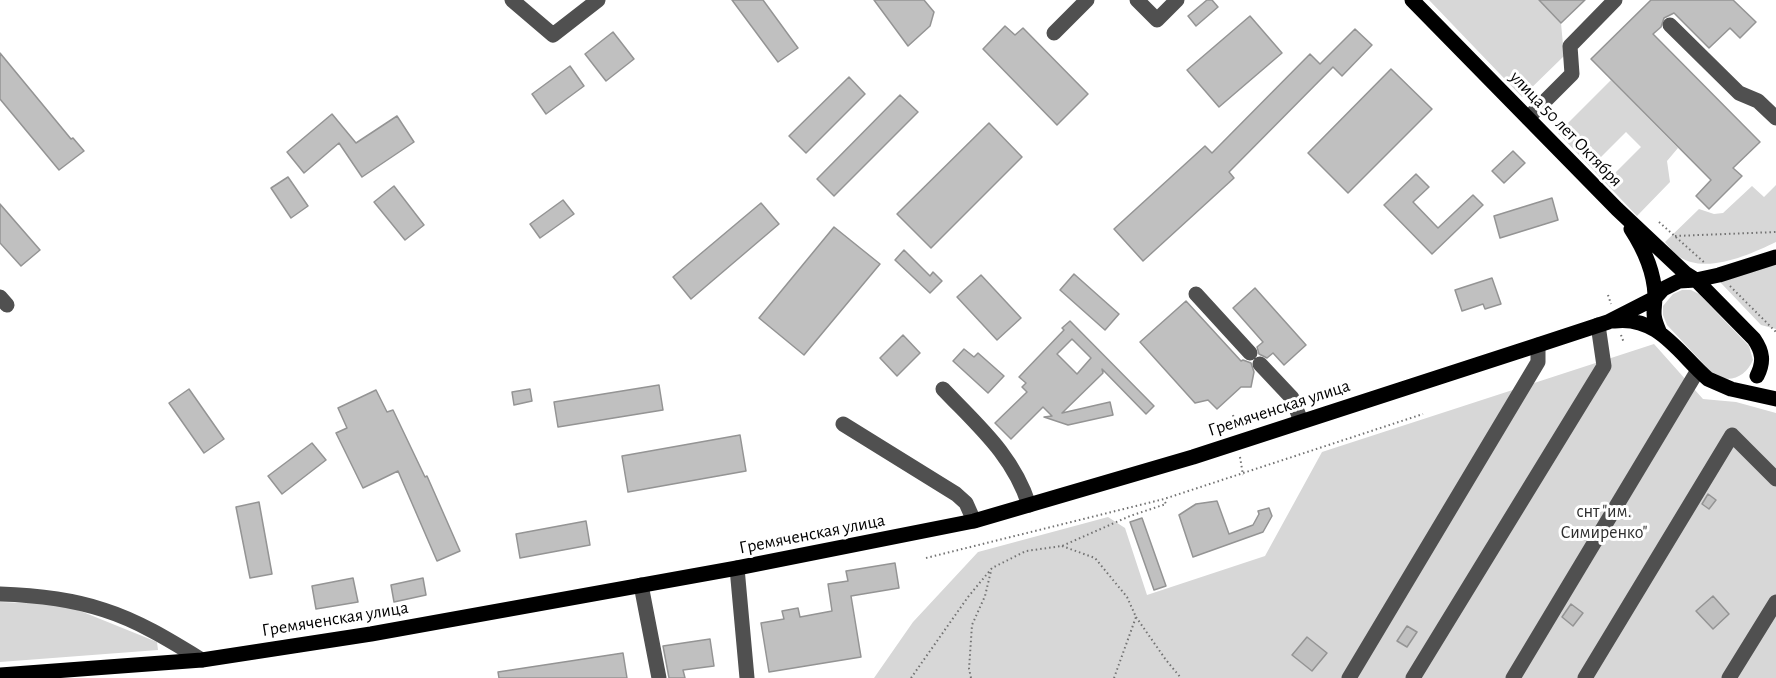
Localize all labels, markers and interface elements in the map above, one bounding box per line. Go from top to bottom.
street label: улица 50 лет Октября [1505,67,1627,191]
street label: Гремяченская улица [1205,375,1353,441]
park label: снт "им. Симиренко" [1560,501,1648,544]
street label: Гремяченская улица [737,509,887,559]
street label: Гремяченская улица [260,597,410,641]

